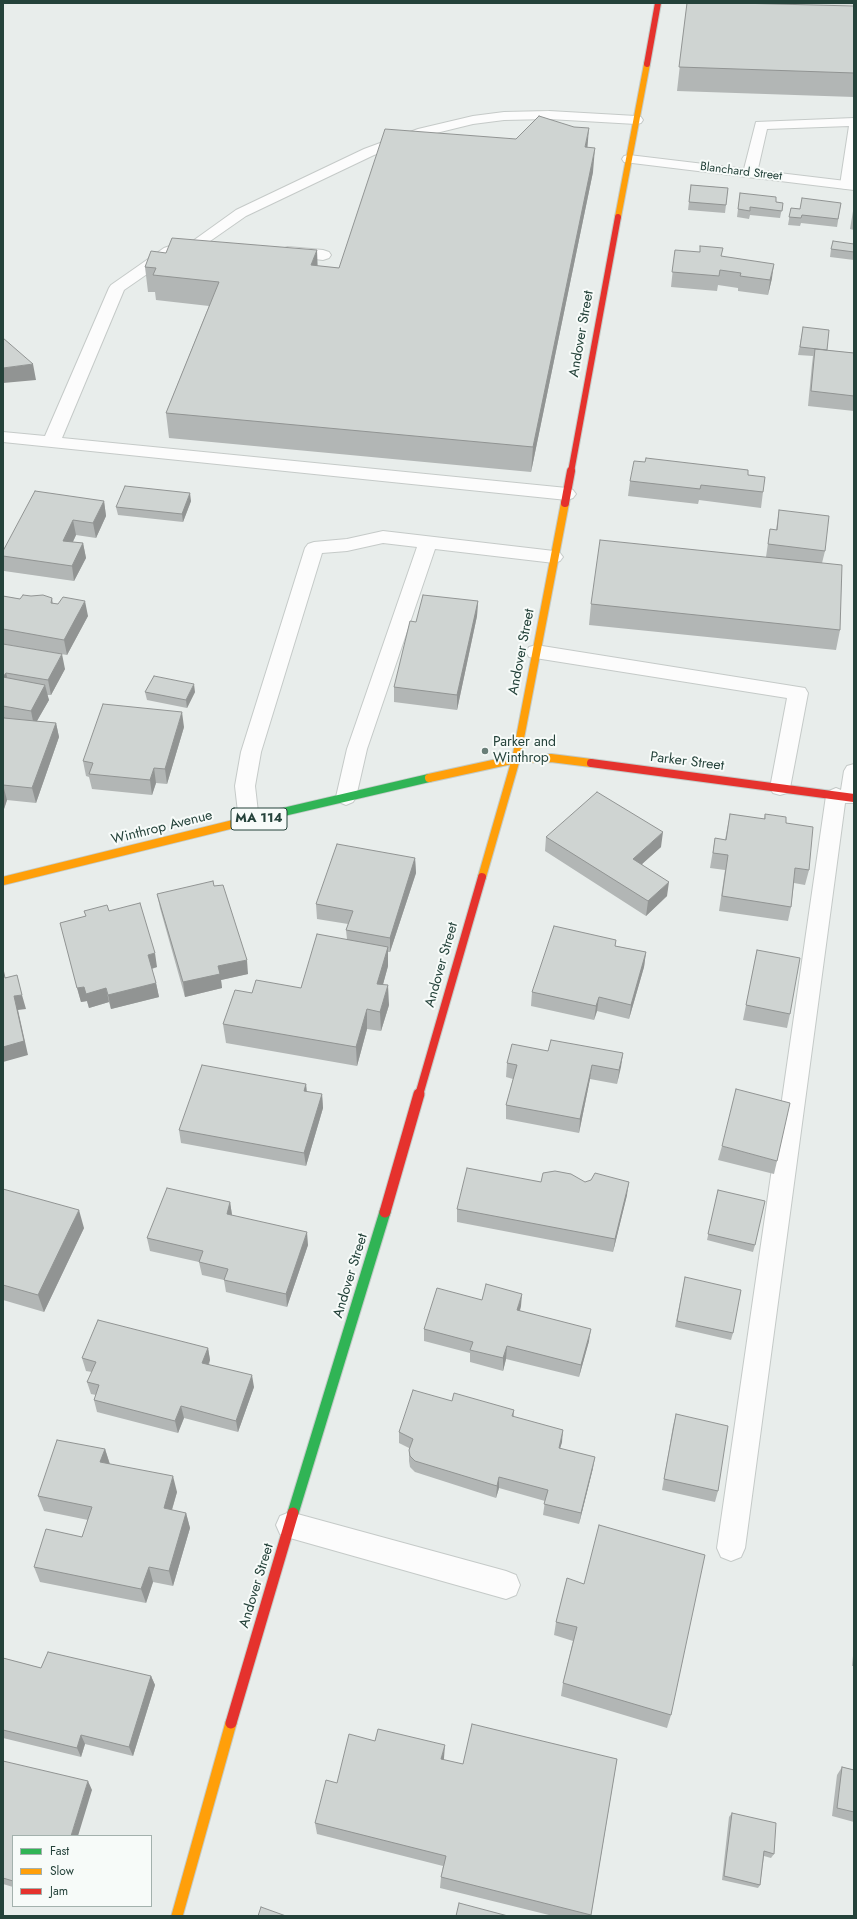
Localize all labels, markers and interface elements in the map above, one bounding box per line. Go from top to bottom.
street label: Blanchard Street [699,160,783,184]
street label: Andover Street [566,289,598,379]
street label: Andover Street [505,607,539,697]
place label: Parker and Winthrop [493,735,556,768]
marker: Parker and Winthrop [480,746,490,756]
street label: Parker Street [649,749,725,775]
street label: Winthrop Avenue [110,807,214,849]
road number: MA 114 [231,808,287,830]
street label: Andover Street [422,921,462,1009]
street label: Andover Street [330,1232,372,1320]
street label: Andover Street [236,1542,278,1630]
legend [12,1835,152,1907]
text: Fast [50,1842,69,1860]
text: Slow [50,1862,74,1880]
text: Jam [50,1882,68,1900]

